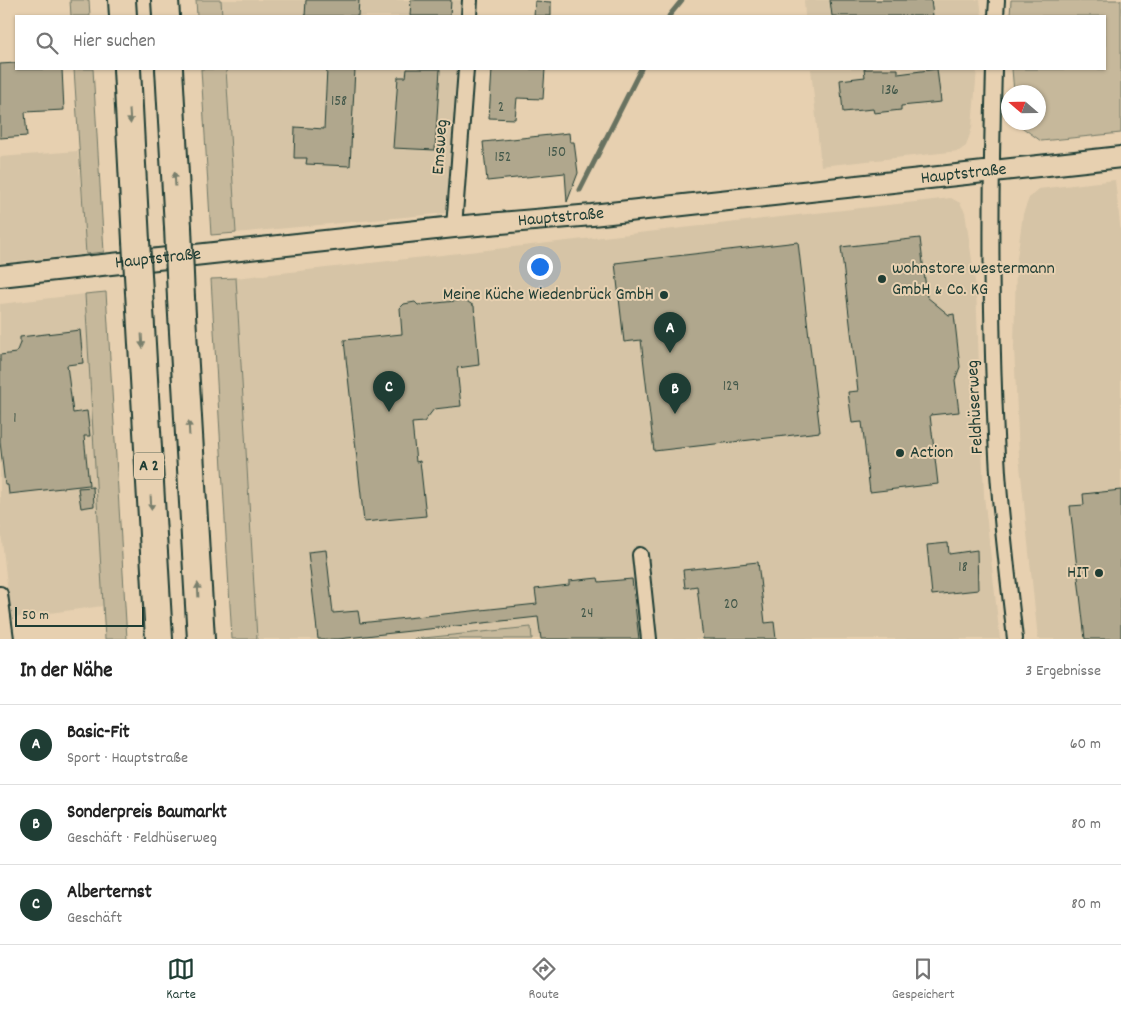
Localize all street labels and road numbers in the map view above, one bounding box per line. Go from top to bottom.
street label: Emsweg [427,118,455,176]
street label: Hauptstraße [919,157,1008,191]
street label: Hauptstraße [517,201,605,234]
street label: Hauptstraße [114,242,202,276]
street label: Feldhüserweg [961,359,991,455]
road number: A 2 [134,452,164,480]

